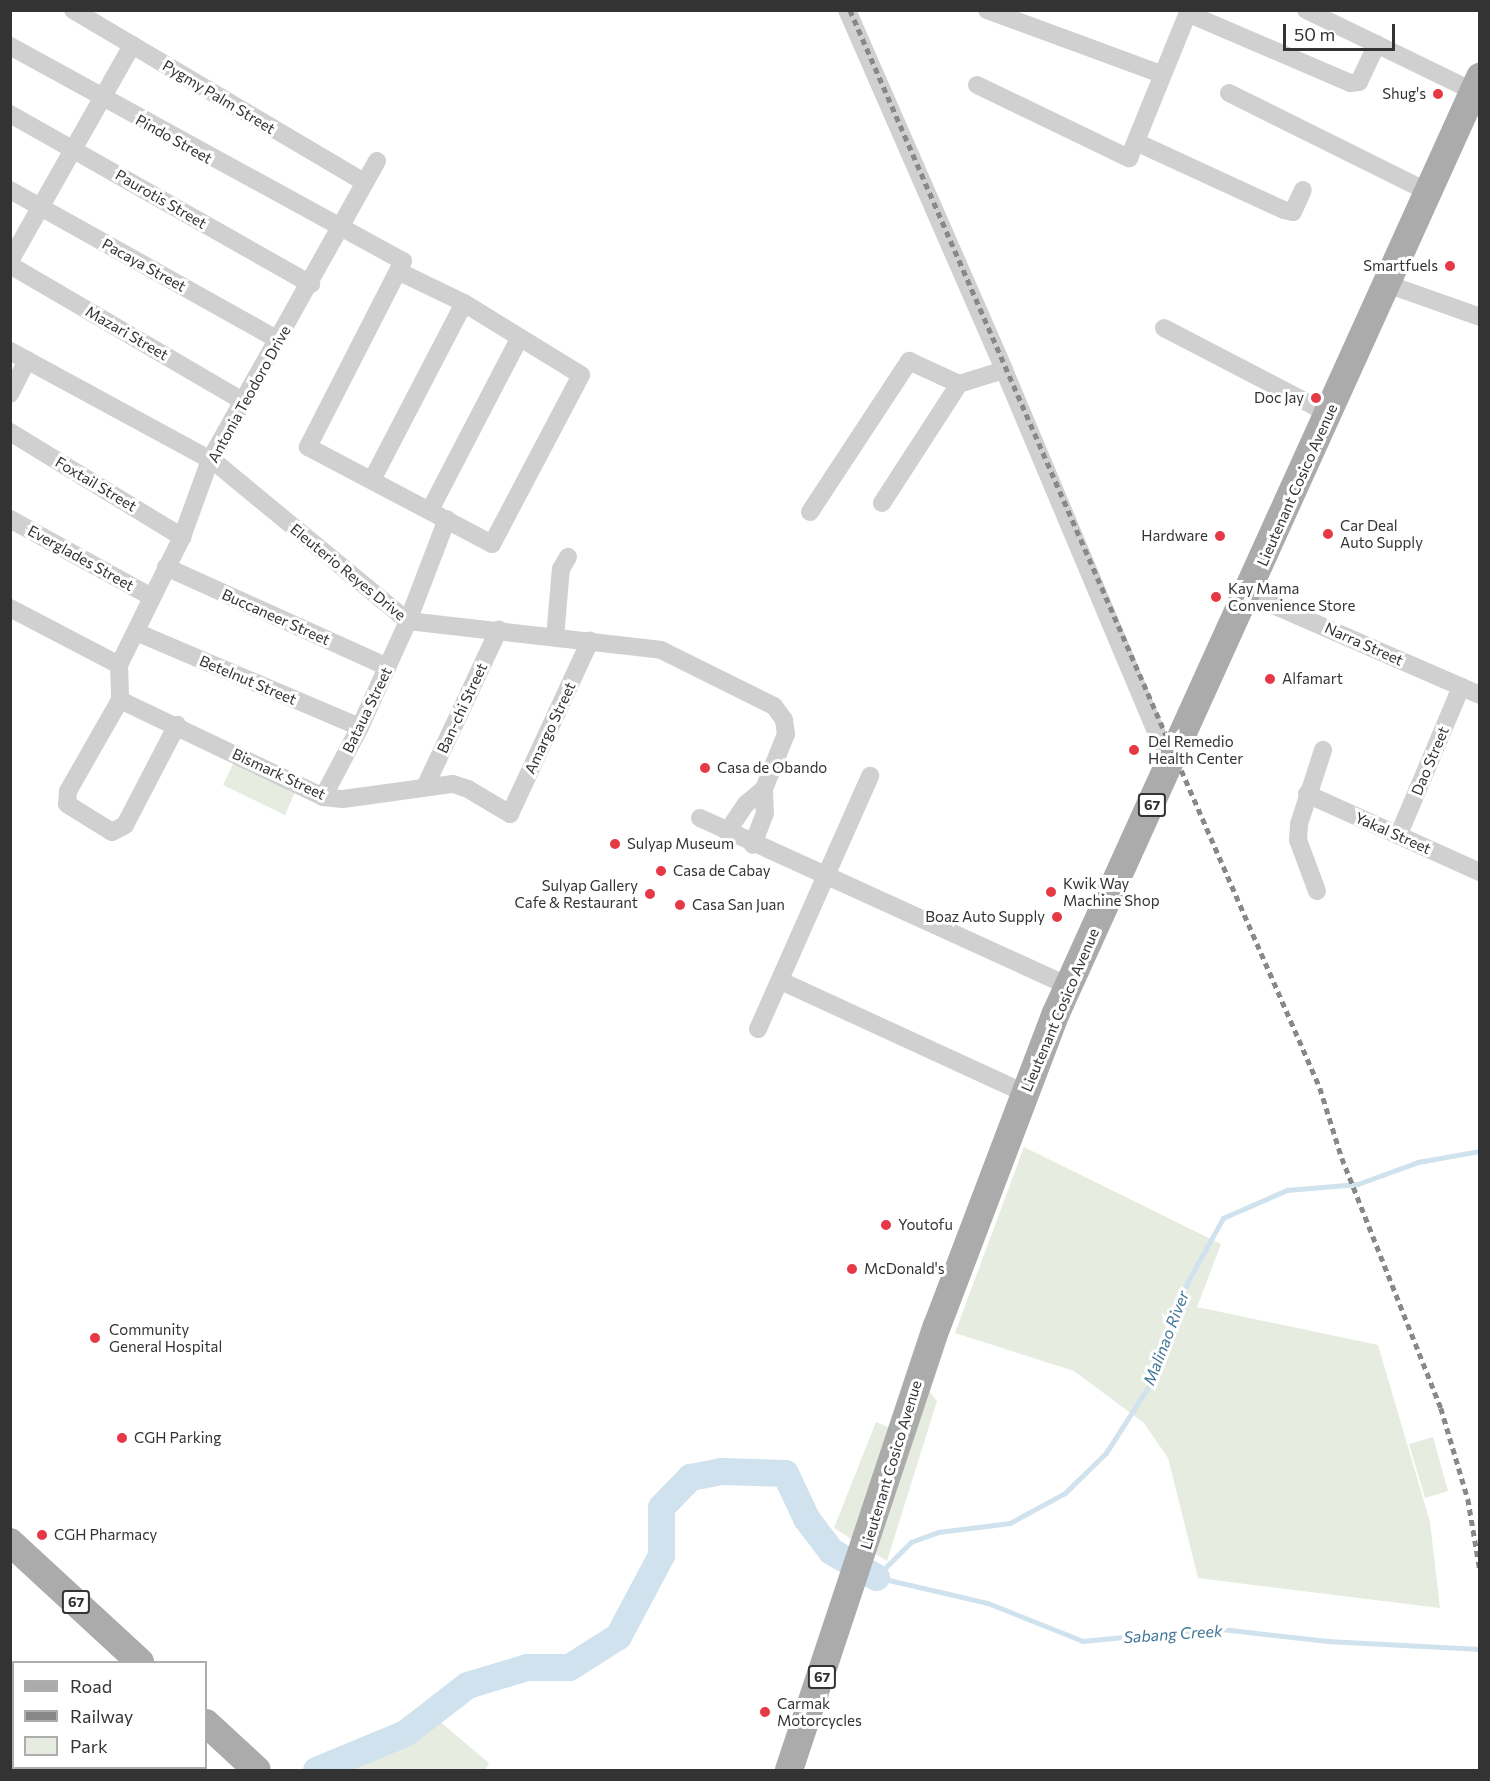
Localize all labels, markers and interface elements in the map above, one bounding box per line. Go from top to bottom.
scale bar [1286,12,1398,50]
text: 50 m [1294,23,1335,45]
street label: Pygmy Palm Street [159,56,279,138]
place label: Shug's [1382,85,1426,103]
marker: Shug's [1431,87,1445,101]
street label: Pindo Street [133,111,215,167]
street label: Paurotis Street [112,166,210,232]
street label: Pacaya Street [99,235,189,295]
place label: Smartfuels [1363,257,1438,275]
marker: Smartfuels [1443,259,1457,273]
street label: Mazari Street [82,302,172,364]
street label: Antonia Teodoro Drive [204,322,294,466]
place label: Doc Jay [1254,389,1304,407]
marker: Doc Jay [1309,391,1323,405]
street label: Lieutenant Cosico Avenue [1253,401,1341,569]
street label: Foxtail Street [52,453,140,515]
place label: Car Deal Auto Supply [1340,516,1423,551]
street label: Eleuterio Reyes Drive [287,520,409,624]
street label: Everglades Street [25,521,137,595]
place label: Hardware [1141,527,1208,545]
marker: Car Deal Auto Supply [1321,527,1335,541]
marker: Hardware [1213,529,1227,543]
place label: Kay Mama Convenience Store [1228,579,1355,614]
street label: Buccaneer Street [219,585,333,649]
marker: Kay Mama Convenience Store [1209,590,1223,604]
street label: Narra Street [1322,619,1406,669]
street label: Betelnut Street [197,651,299,709]
street label: Ban-chi Street [433,660,491,756]
street label: Bataua Street [339,664,395,756]
place label: Alfamart [1282,670,1343,688]
marker: Alfamart [1263,672,1277,686]
street label: Amargo Street [521,679,579,777]
street label: Dao Street [1407,724,1453,798]
place label: Del Remedio Health Center [1148,732,1243,767]
marker: Del Remedio Health Center [1125,741,1143,759]
street label: Bismark Street [230,745,328,803]
place label: Casa de Obando [717,759,827,777]
marker: Casa de Obando [698,761,712,775]
road number: 67 [1137,794,1167,816]
street label: Yakal Street [1352,808,1434,858]
place label: Sulyap Museum [627,835,734,853]
marker: Sulyap Museum [608,837,622,851]
place label: Casa de Cabay [673,862,771,880]
marker: Casa de Cabay [654,864,668,878]
place label: Kwik Way Machine Shop [1063,874,1160,909]
place label: Sulyap Gallery Cafe & Restaurant [515,876,638,911]
marker: Kwik Way Machine Shop [1044,885,1058,899]
marker: Sulyap Gallery Cafe & Restaurant [643,887,657,901]
place label: Casa San Juan [692,896,785,914]
marker: Casa San Juan [673,898,687,912]
place label: Boaz Auto Supply [925,908,1045,926]
marker: Boaz Auto Supply [1050,910,1064,924]
street label: Lieutenant Cosico Avenue [1017,926,1103,1094]
place label: Youtofu [898,1216,953,1234]
marker: Youtofu [879,1218,893,1232]
place label: McDonald's [864,1260,945,1278]
marker: McDonald's [845,1262,859,1276]
water label: Malinao River [1139,1288,1193,1388]
place label: Community General Hospital [109,1320,222,1355]
marker: Community General Hospital [86,1329,104,1347]
street label: Lieutenant Cosico Avenue [857,1378,925,1552]
place label: CGH Parking [134,1429,221,1447]
marker: CGH Parking [115,1431,129,1445]
place label: CGH Pharmacy [54,1526,157,1544]
marker: CGH Pharmacy [35,1528,49,1542]
road number: 67 [61,1591,91,1613]
water label: Sabang Creek [1123,1621,1223,1647]
legend [12,1661,207,1769]
road number: 67 [807,1666,837,1688]
text: Road [70,1675,112,1697]
place label: Carmak Motorcycles [777,1694,862,1729]
text: Railway [70,1705,133,1727]
marker: Carmak Motorcycles [758,1705,772,1719]
text: Park [70,1735,108,1757]

